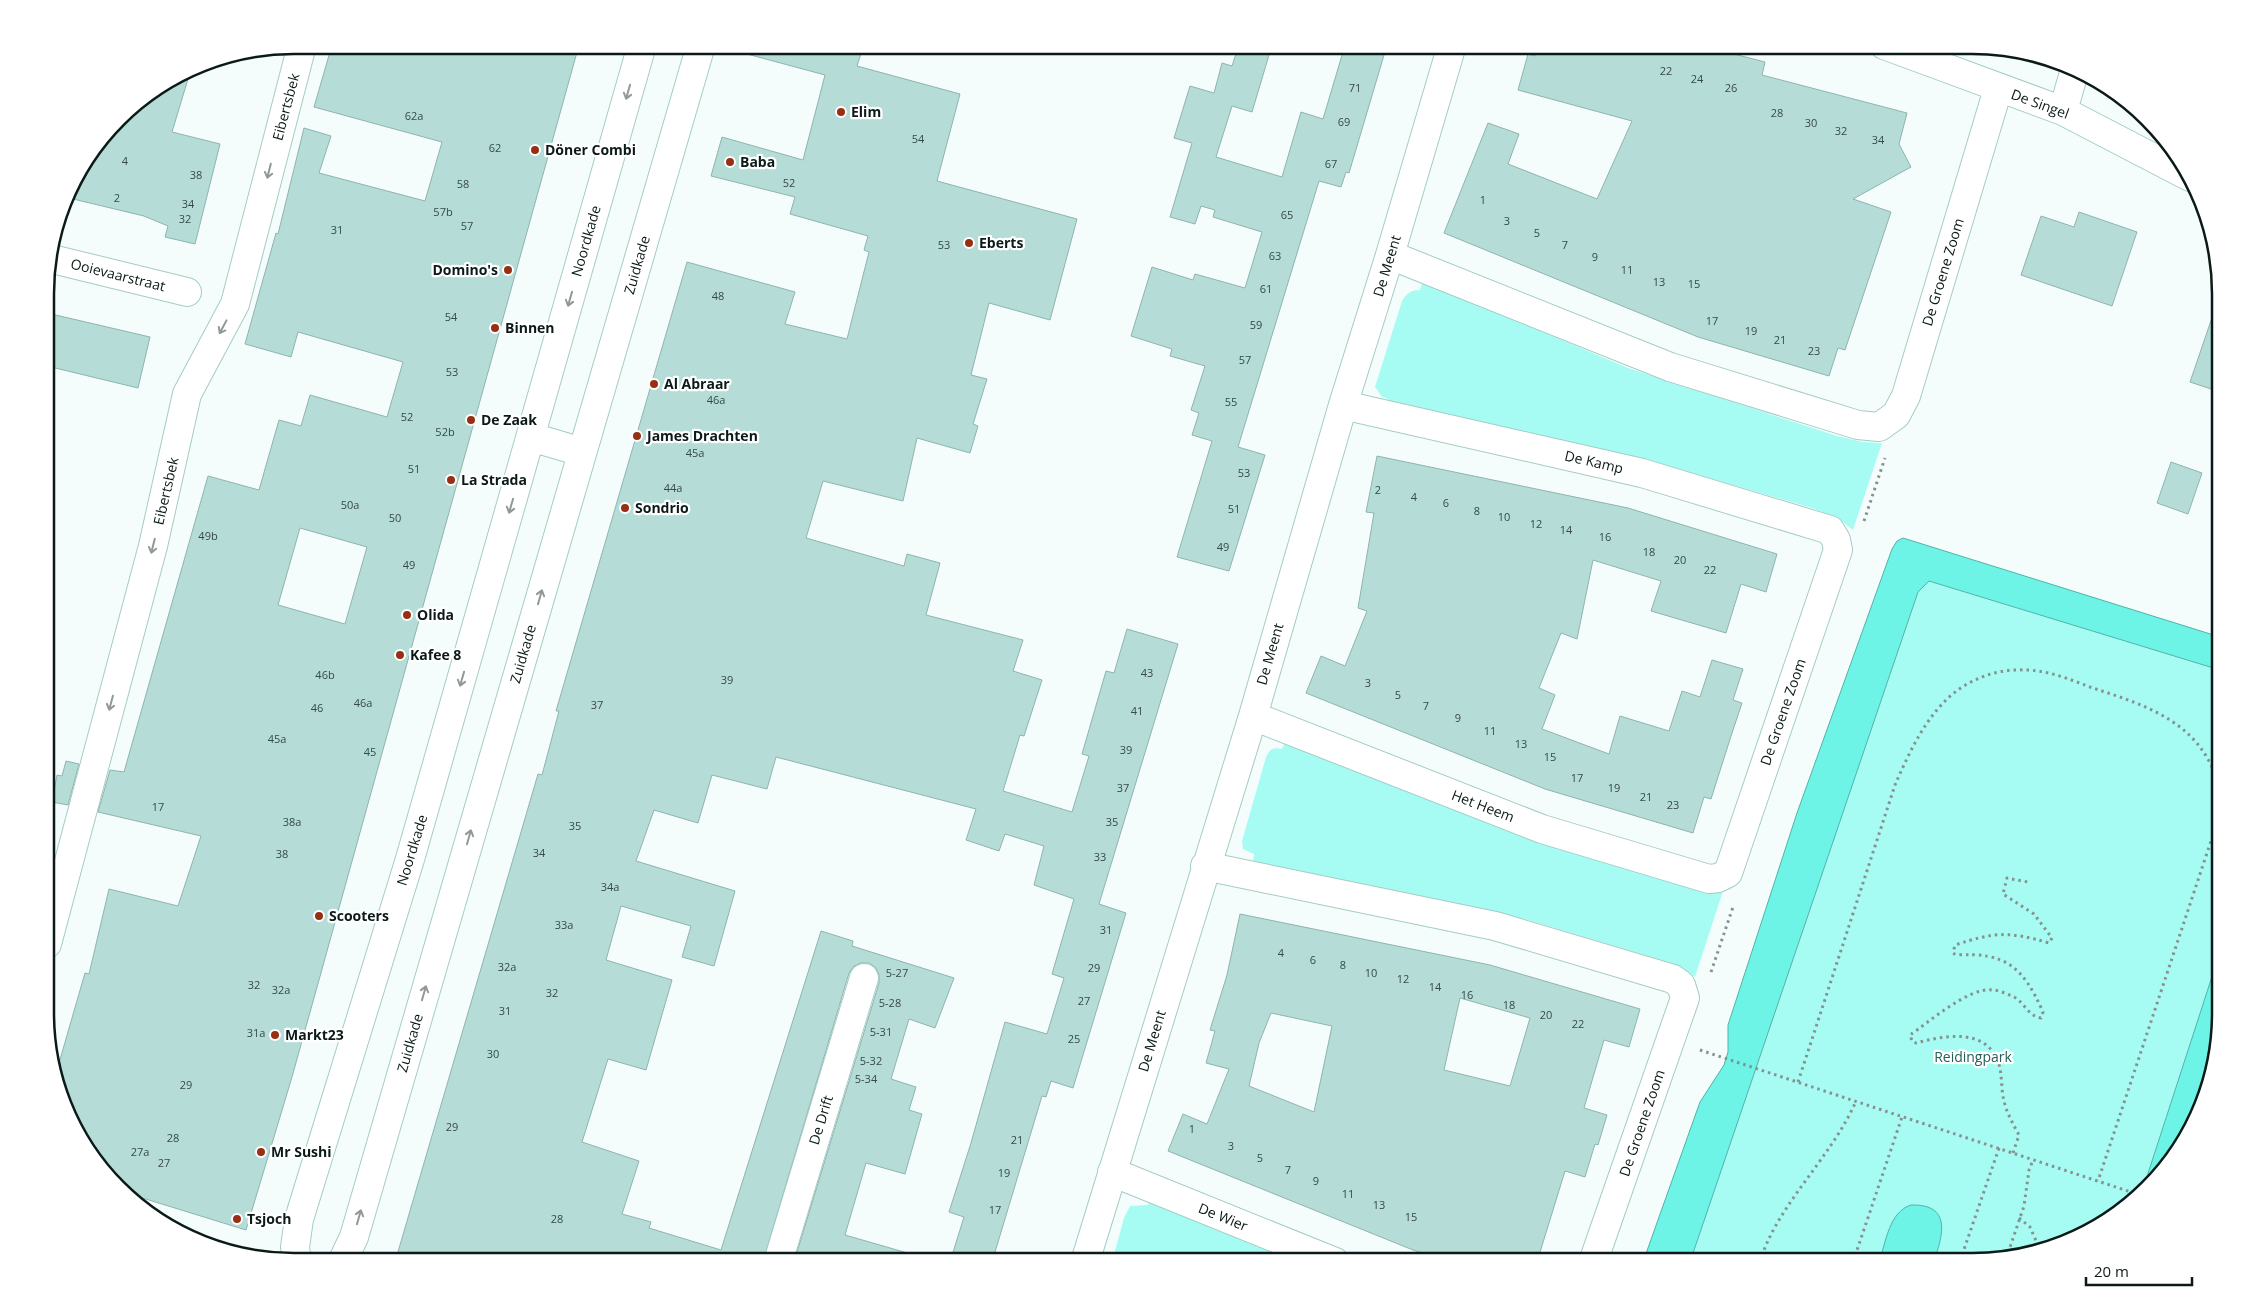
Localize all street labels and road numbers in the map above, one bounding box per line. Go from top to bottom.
street label: Eibertsbek [267,71,304,143]
street label: De Singel [2009,84,2072,123]
street label: Noordkade [566,203,605,279]
street label: De Groene Zoom [1917,216,1968,328]
street label: Zuidkade [619,233,654,296]
street label: De Meent [1368,233,1405,299]
street label: Ooievaarstraat [69,254,167,295]
street label: De Kamp [1563,446,1625,477]
street label: Eibertsbek [149,455,183,527]
street label: De Meent [1252,621,1287,687]
street label: Zuidkade [505,622,540,685]
street label: De Groene Zoom [1755,656,1810,768]
street label: Het Heem [1449,785,1517,826]
street label: Noordkade [392,812,431,888]
street label: De Meent [1133,1008,1170,1074]
street label: Zuidkade [392,1011,427,1074]
street label: De Groene Zoom [1614,1067,1669,1179]
street label: De Drift [804,1093,837,1147]
street label: De Wier [1196,1198,1251,1235]

